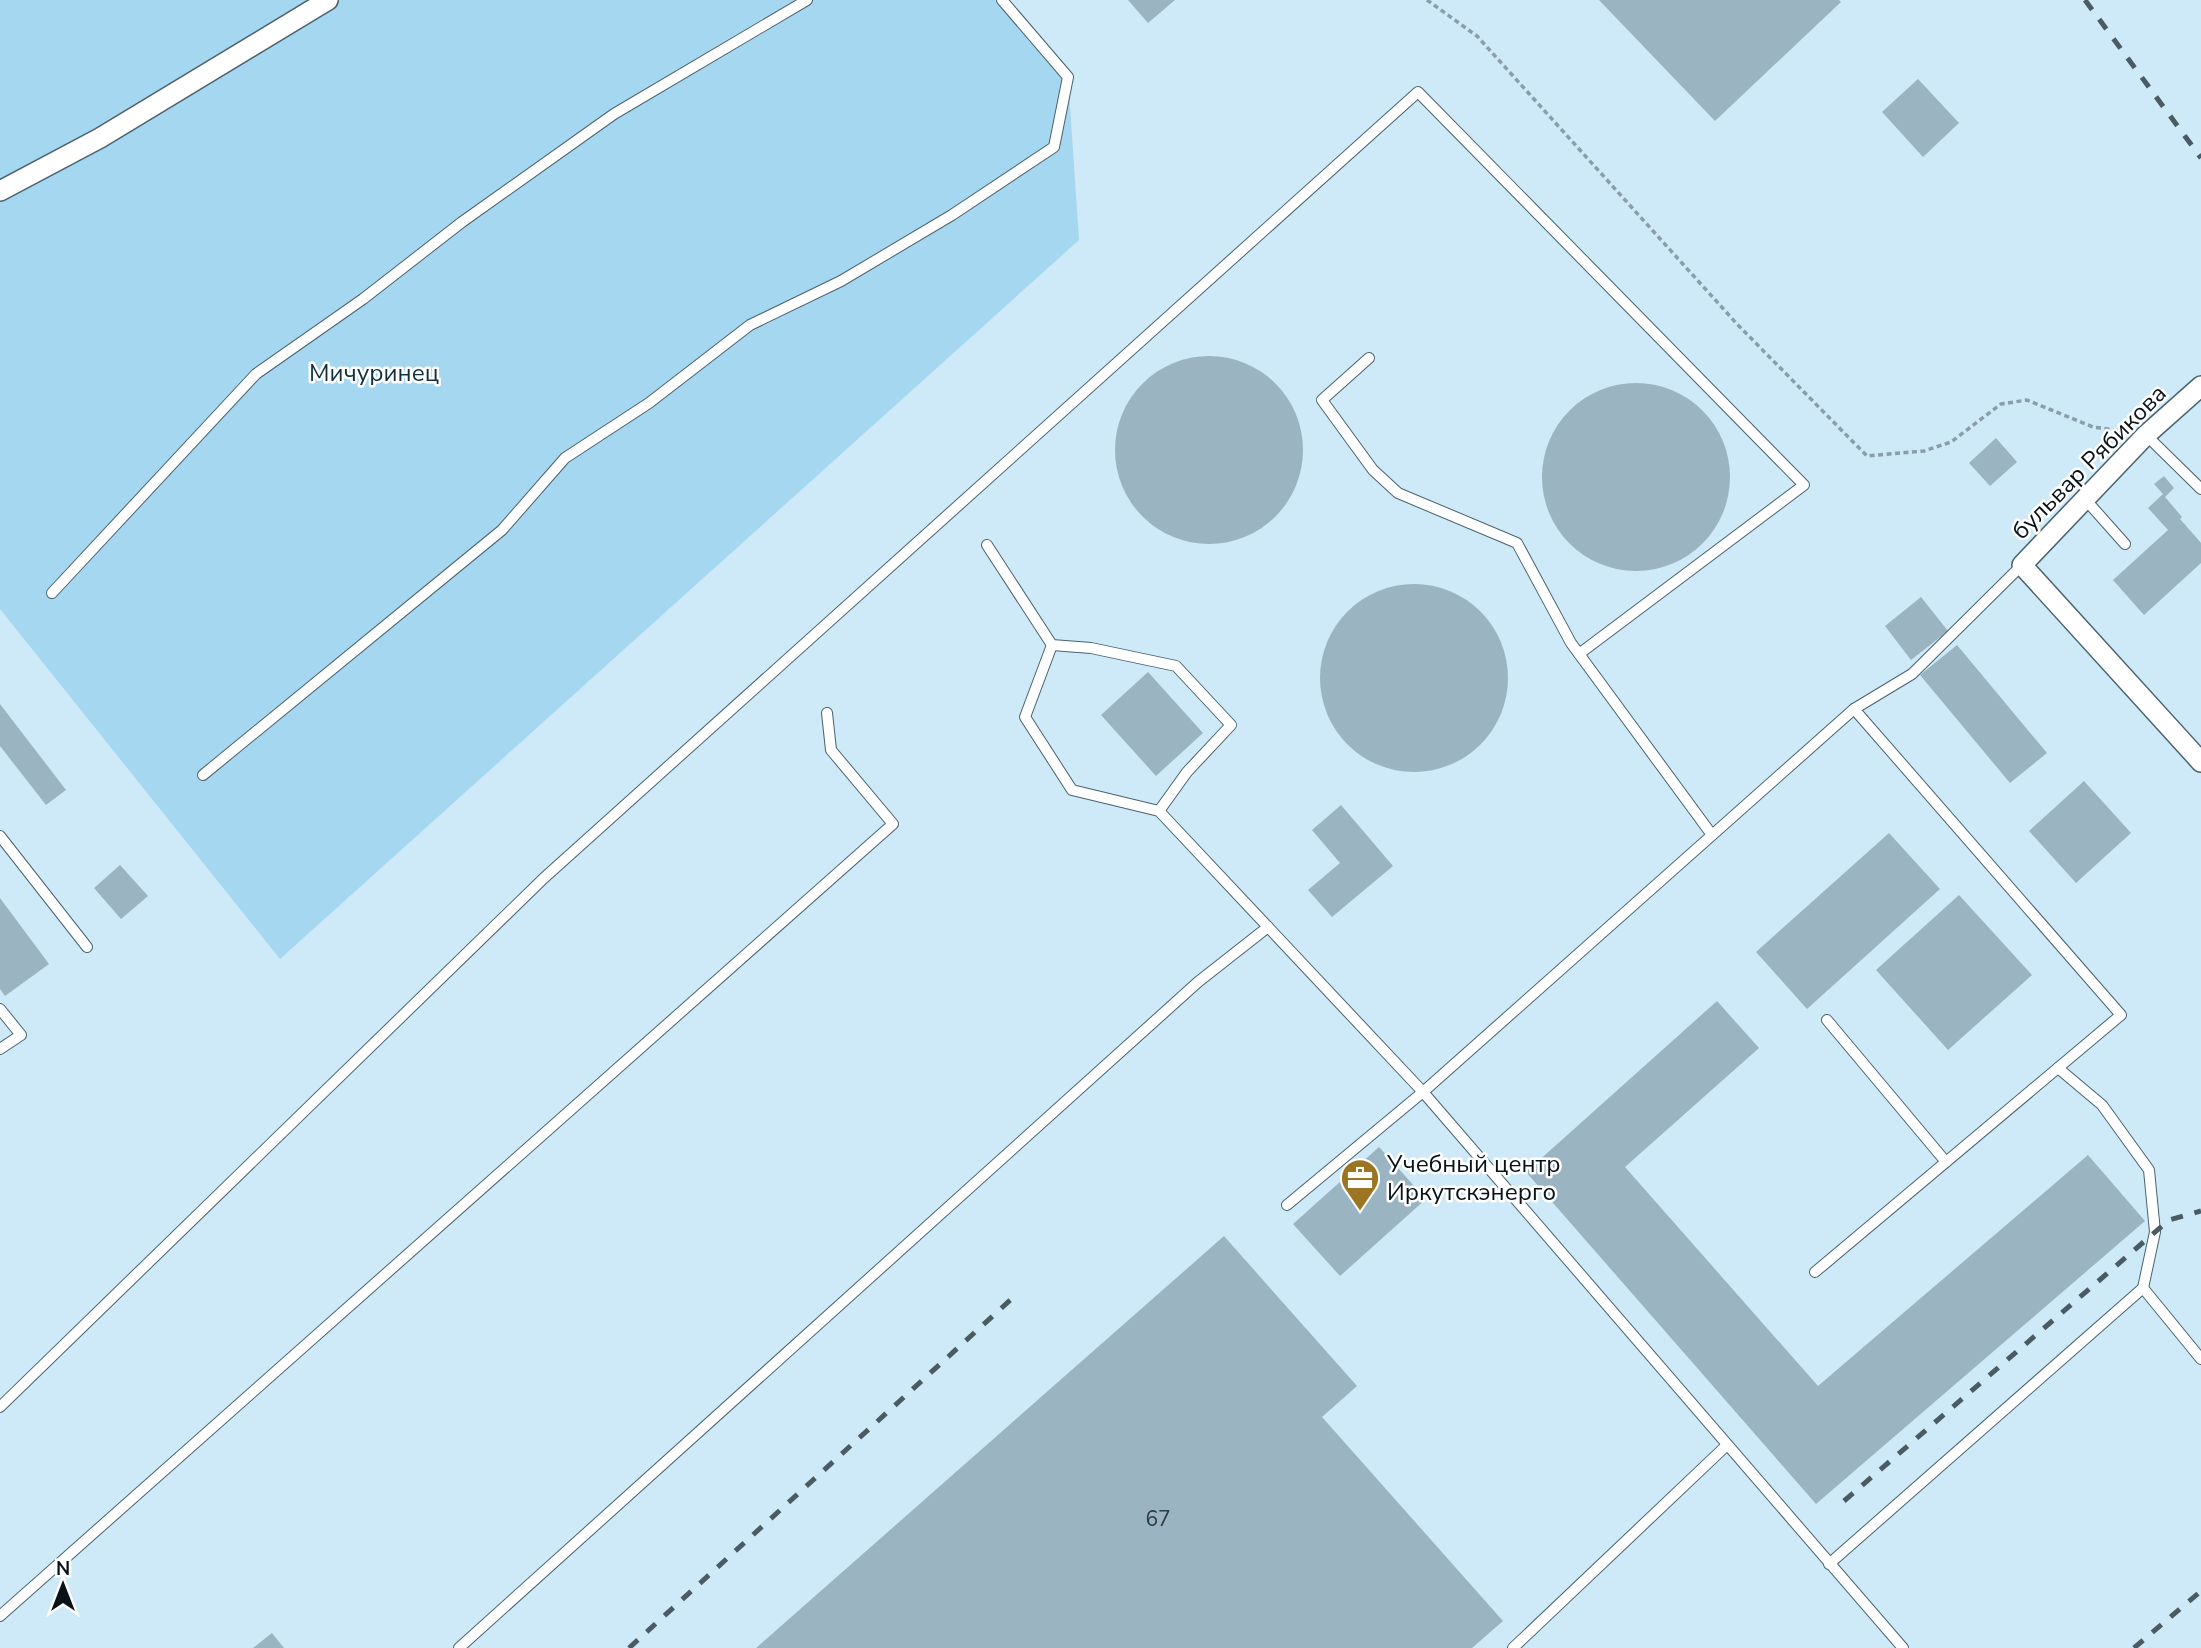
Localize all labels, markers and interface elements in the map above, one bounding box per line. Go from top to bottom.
park label: Мичуринец [309,357,439,389]
street label: бульвар Рябикова [2005,378,2173,546]
place label: Учебный центр Иркутскэнерго [1386,1148,1560,1208]
office icon: Учебный центр Иркутскэнерго [1339,1157,1381,1212]
house number: 67 [1145,1505,1171,1533]
north arrow [28,1550,98,1620]
text: N [56,1556,70,1582]

